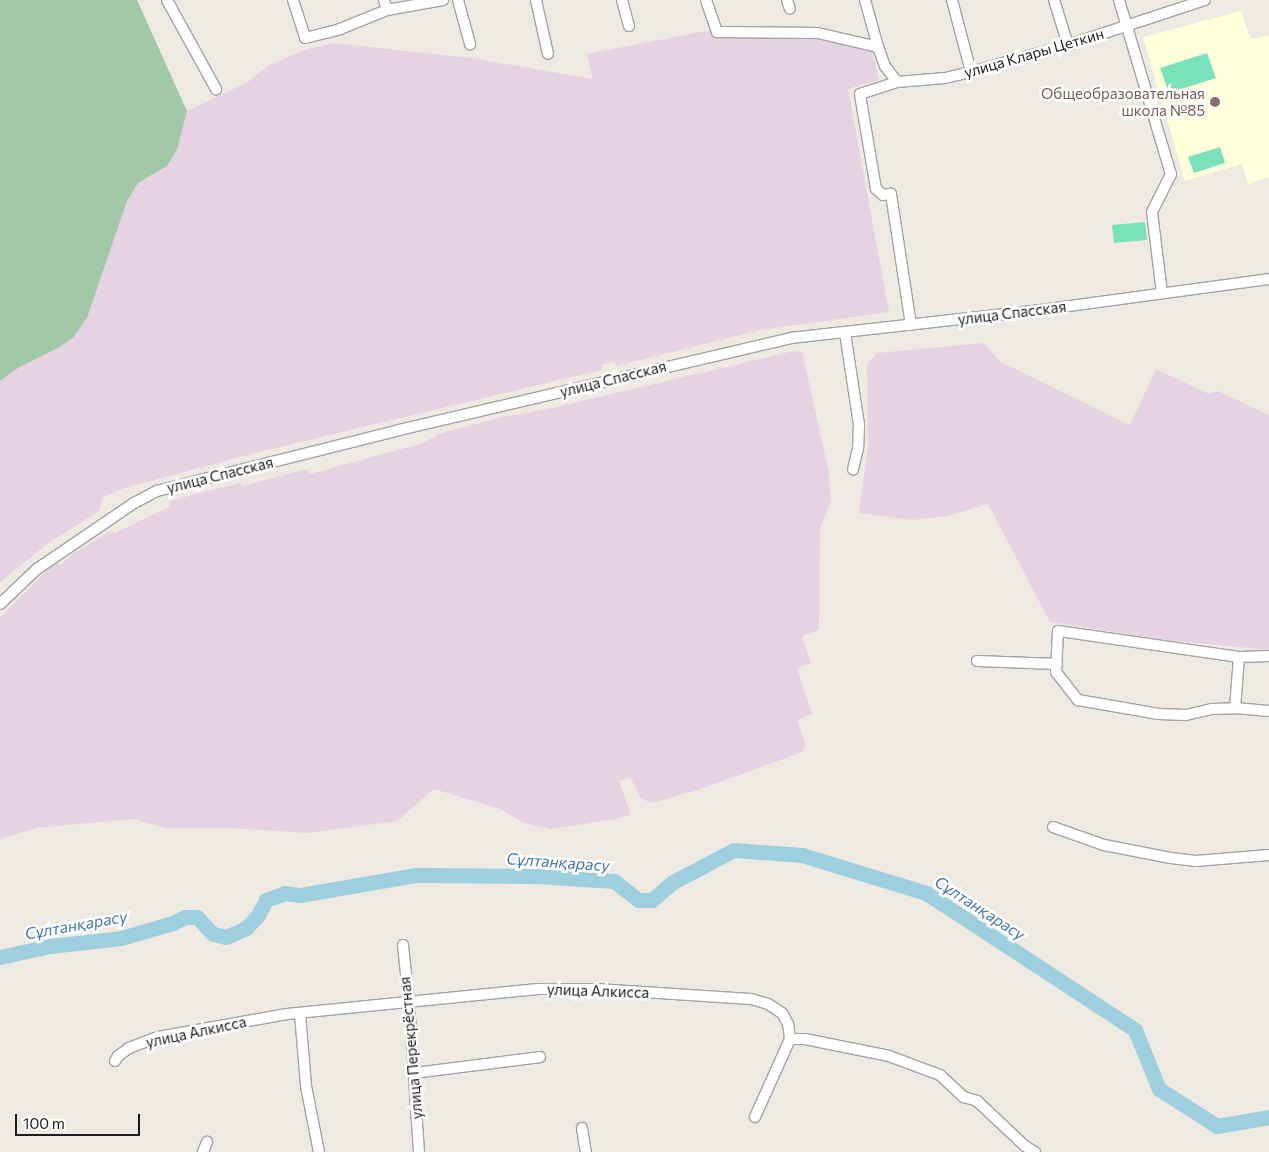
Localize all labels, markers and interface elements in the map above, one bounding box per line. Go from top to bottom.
street label: улица Клары Цеткин [962,24,1106,82]
place label: Общеобразовательная школа №85 [1041,84,1205,119]
marker: Общеобразовательная школа №85 [1209,96,1221,108]
street label: улица Спасская [957,297,1067,329]
street label: улица Спасская [558,357,668,401]
street label: улица Спасская [165,453,275,497]
water label: Сұлтанқарасу [506,849,610,875]
water label: Сұлтанқарасу [931,872,1029,944]
water label: Сұлтанқарасу [23,907,129,943]
street label: улица Перекрёстная [396,976,426,1120]
street label: улица Алкисса [547,980,649,1002]
street label: улица Алкисса [144,1013,248,1051]
scale bar [18,1104,142,1136]
text: 100 m [23,1114,65,1132]

